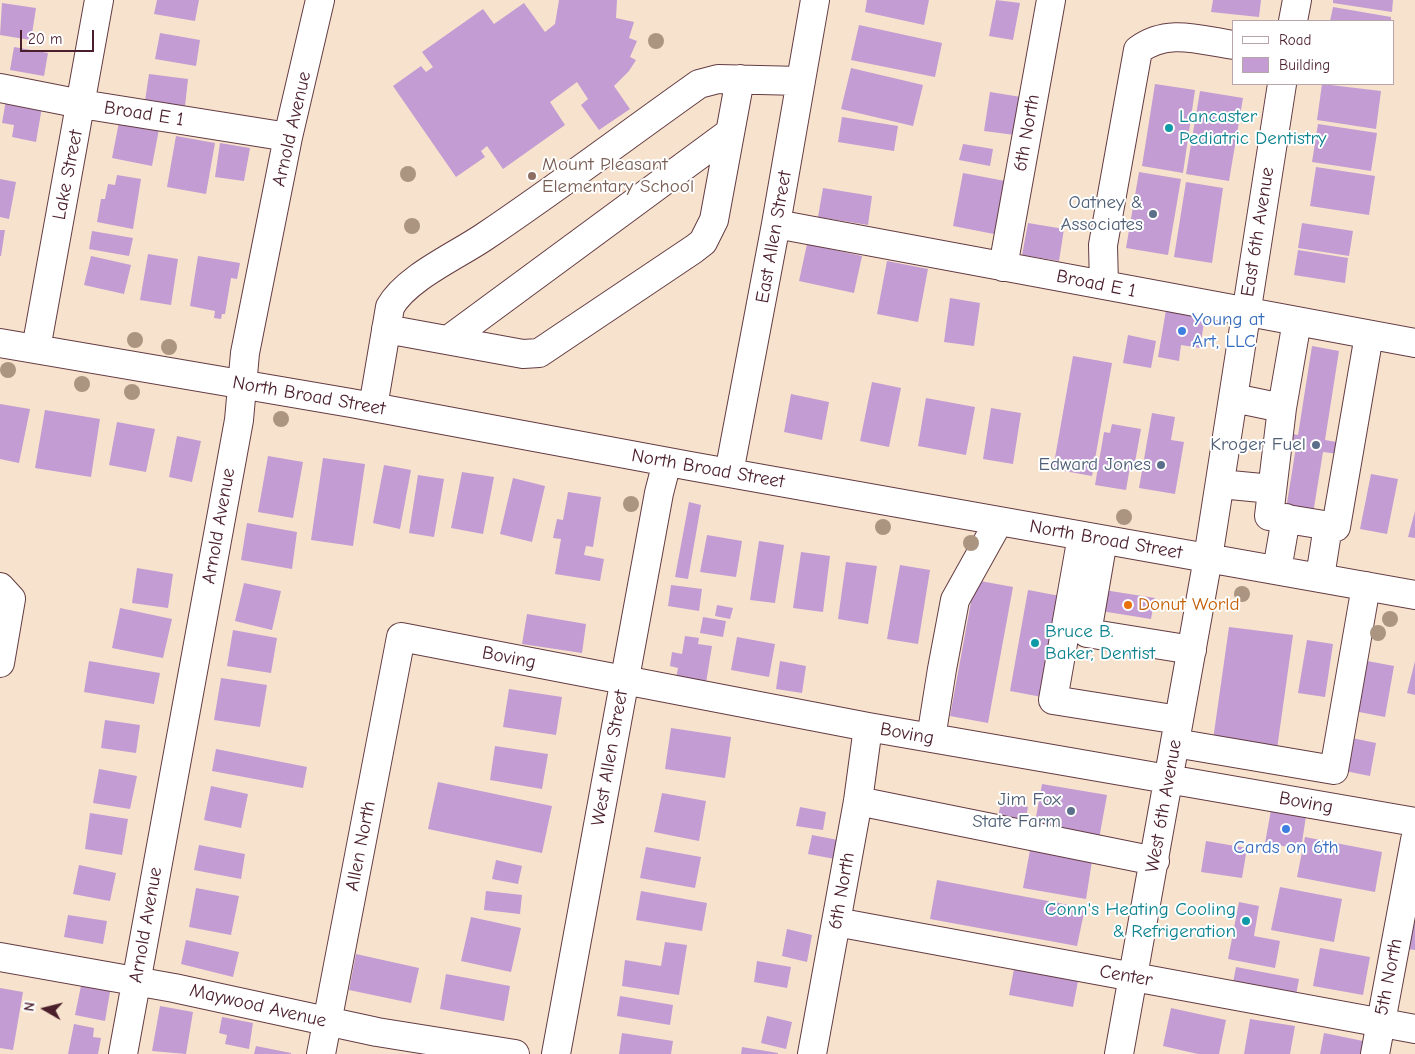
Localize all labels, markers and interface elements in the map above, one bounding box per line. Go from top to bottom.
scale bar [22,20,96,52]
legend [1232,20,1395,85]
text: 20 m [28,30,62,48]
text: Road [1279,31,1311,49]
text: Building [1279,56,1330,74]
street label: Arnold Avenue [268,69,316,189]
street label: 6th North [1009,93,1045,173]
street label: Broad E 1 [102,96,186,132]
place label: Lancaster Pediatric Dentistry [1179,106,1326,150]
marker: Lancaster Pediatric Dentistry [1163,122,1175,134]
street label: Lake Street [48,128,88,222]
place label: Mount Pleasant Elementary School [542,154,694,198]
street label: East 6th Avenue [1236,165,1280,299]
street label: East Allen Street [751,169,797,305]
marker: Mount Pleasant Elementary School [526,170,538,182]
place label: Oatney & Associates [1061,192,1143,236]
marker: Oatney & Associates [1147,208,1159,220]
street label: Broad E 1 [1054,265,1138,303]
place label: Young at Art, LLC [1192,309,1264,353]
marker: Young at Art, LLC [1176,325,1188,337]
street label: North Broad Street [231,371,387,421]
place label: Kroger Fuel [1210,434,1306,456]
marker: Kroger Fuel [1310,439,1322,451]
street label: North Broad Street [630,444,786,494]
place label: Edward Jones [1039,454,1151,476]
marker: Edward Jones [1155,459,1167,471]
street label: Arnold Avenue [198,466,240,586]
street label: North Broad Street [1028,515,1184,565]
place label: Donut World [1138,594,1240,616]
marker: Donut World [1122,599,1134,611]
place label: Bruce B. Baker, Dentist [1045,621,1155,665]
marker: Bruce B. Baker, Dentist [1029,637,1041,649]
street label: Boving [480,642,538,674]
street label: West Allen Street [587,688,633,828]
street label: Boving [878,718,936,750]
street label: West 6th Avenue [1141,738,1187,874]
street label: Boving [1277,787,1335,819]
place label: Jim Fox State Farm [972,789,1061,833]
street label: Allen North [341,799,381,893]
marker: Jim Fox State Farm [1065,805,1077,817]
marker: Cards on 6th [1280,823,1292,835]
place label: Cards on 6th [1233,837,1339,859]
street label: 6th North [824,851,860,931]
street label: Arnold Avenue [125,865,167,985]
place label: Conn's Heating Cooling & Refrigeration [1045,899,1236,943]
marker: Conn's Heating Cooling & Refrigeration [1240,915,1252,927]
street label: 5th North [1370,937,1408,1017]
street label: Center [1098,960,1154,992]
street label: Maywood Avenue [187,979,329,1033]
north arrow [20,984,70,1034]
text: N [21,1001,39,1013]

